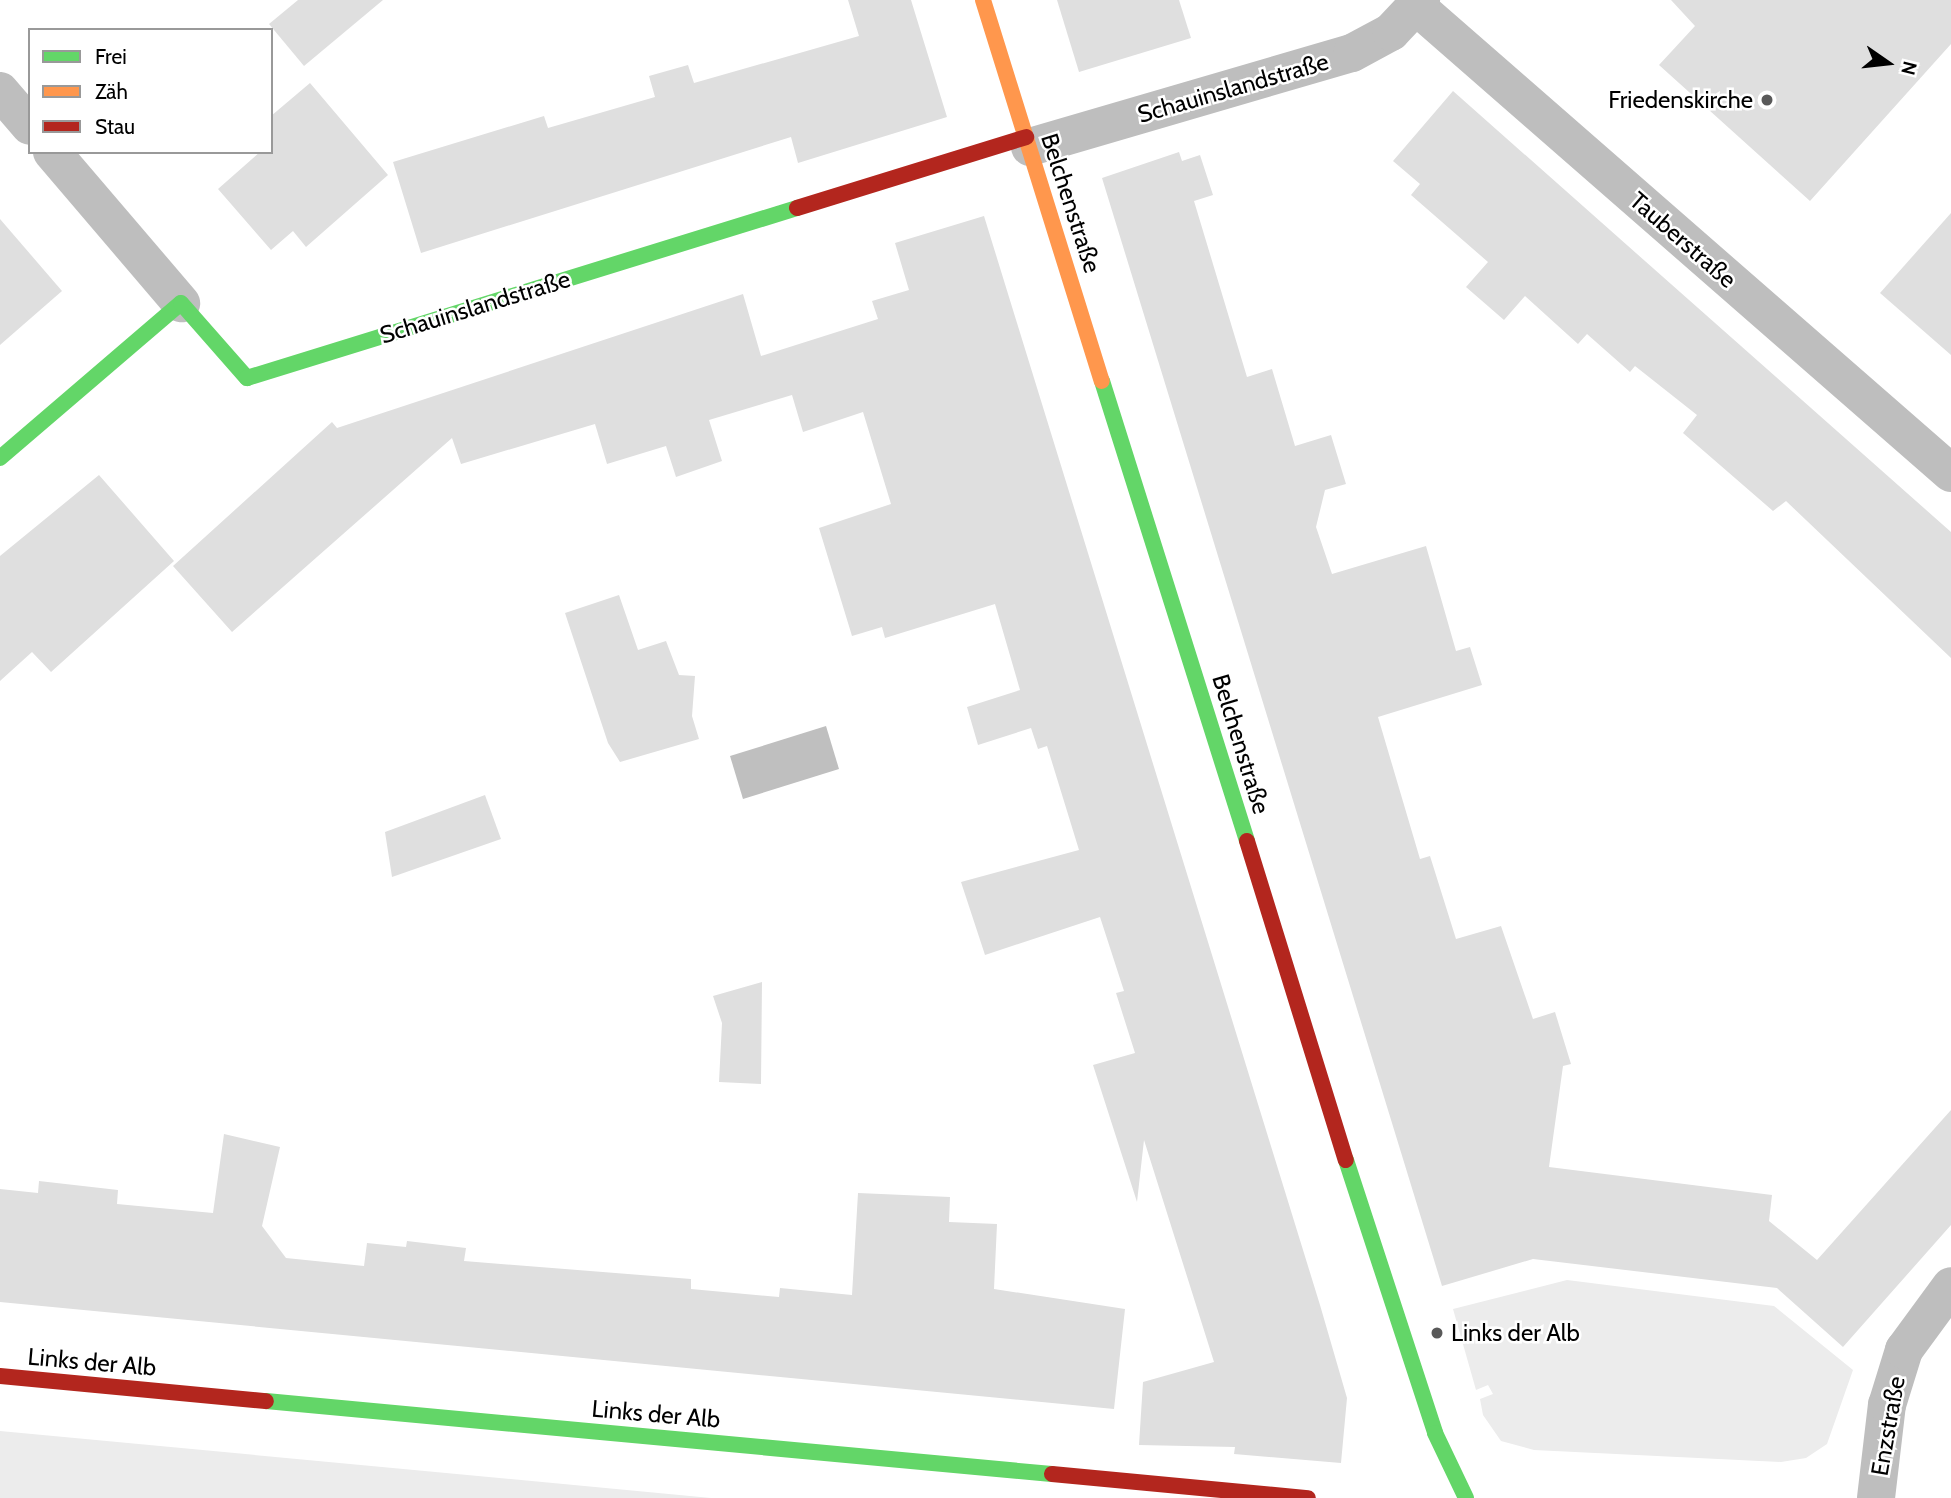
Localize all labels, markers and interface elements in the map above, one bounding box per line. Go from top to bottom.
legend [28,28,273,154]
north arrow [1853,28,1923,98]
text: Frei [95,44,127,69]
street label: Schauinslandstraße [1134,47,1332,129]
text: N [1896,59,1922,78]
text: Zäh [95,79,128,104]
place label: Friedenskirche [1608,86,1753,114]
marker: Friedenskirche [1759,92,1775,108]
text: Stau [95,114,135,139]
street label: Belchenstraße [1035,130,1107,276]
street label: Tauberstraße [1624,186,1742,294]
street label: Schauinslandstraße [376,264,574,350]
street label: Belchenstraße [1206,671,1276,817]
place label: Links der Alb [1451,1319,1580,1347]
marker: Links der Alb [1429,1325,1445,1341]
street label: Links der Alb [27,1342,157,1382]
street label: Enzstraße [1865,1374,1911,1478]
street label: Links der Alb [591,1394,721,1434]

